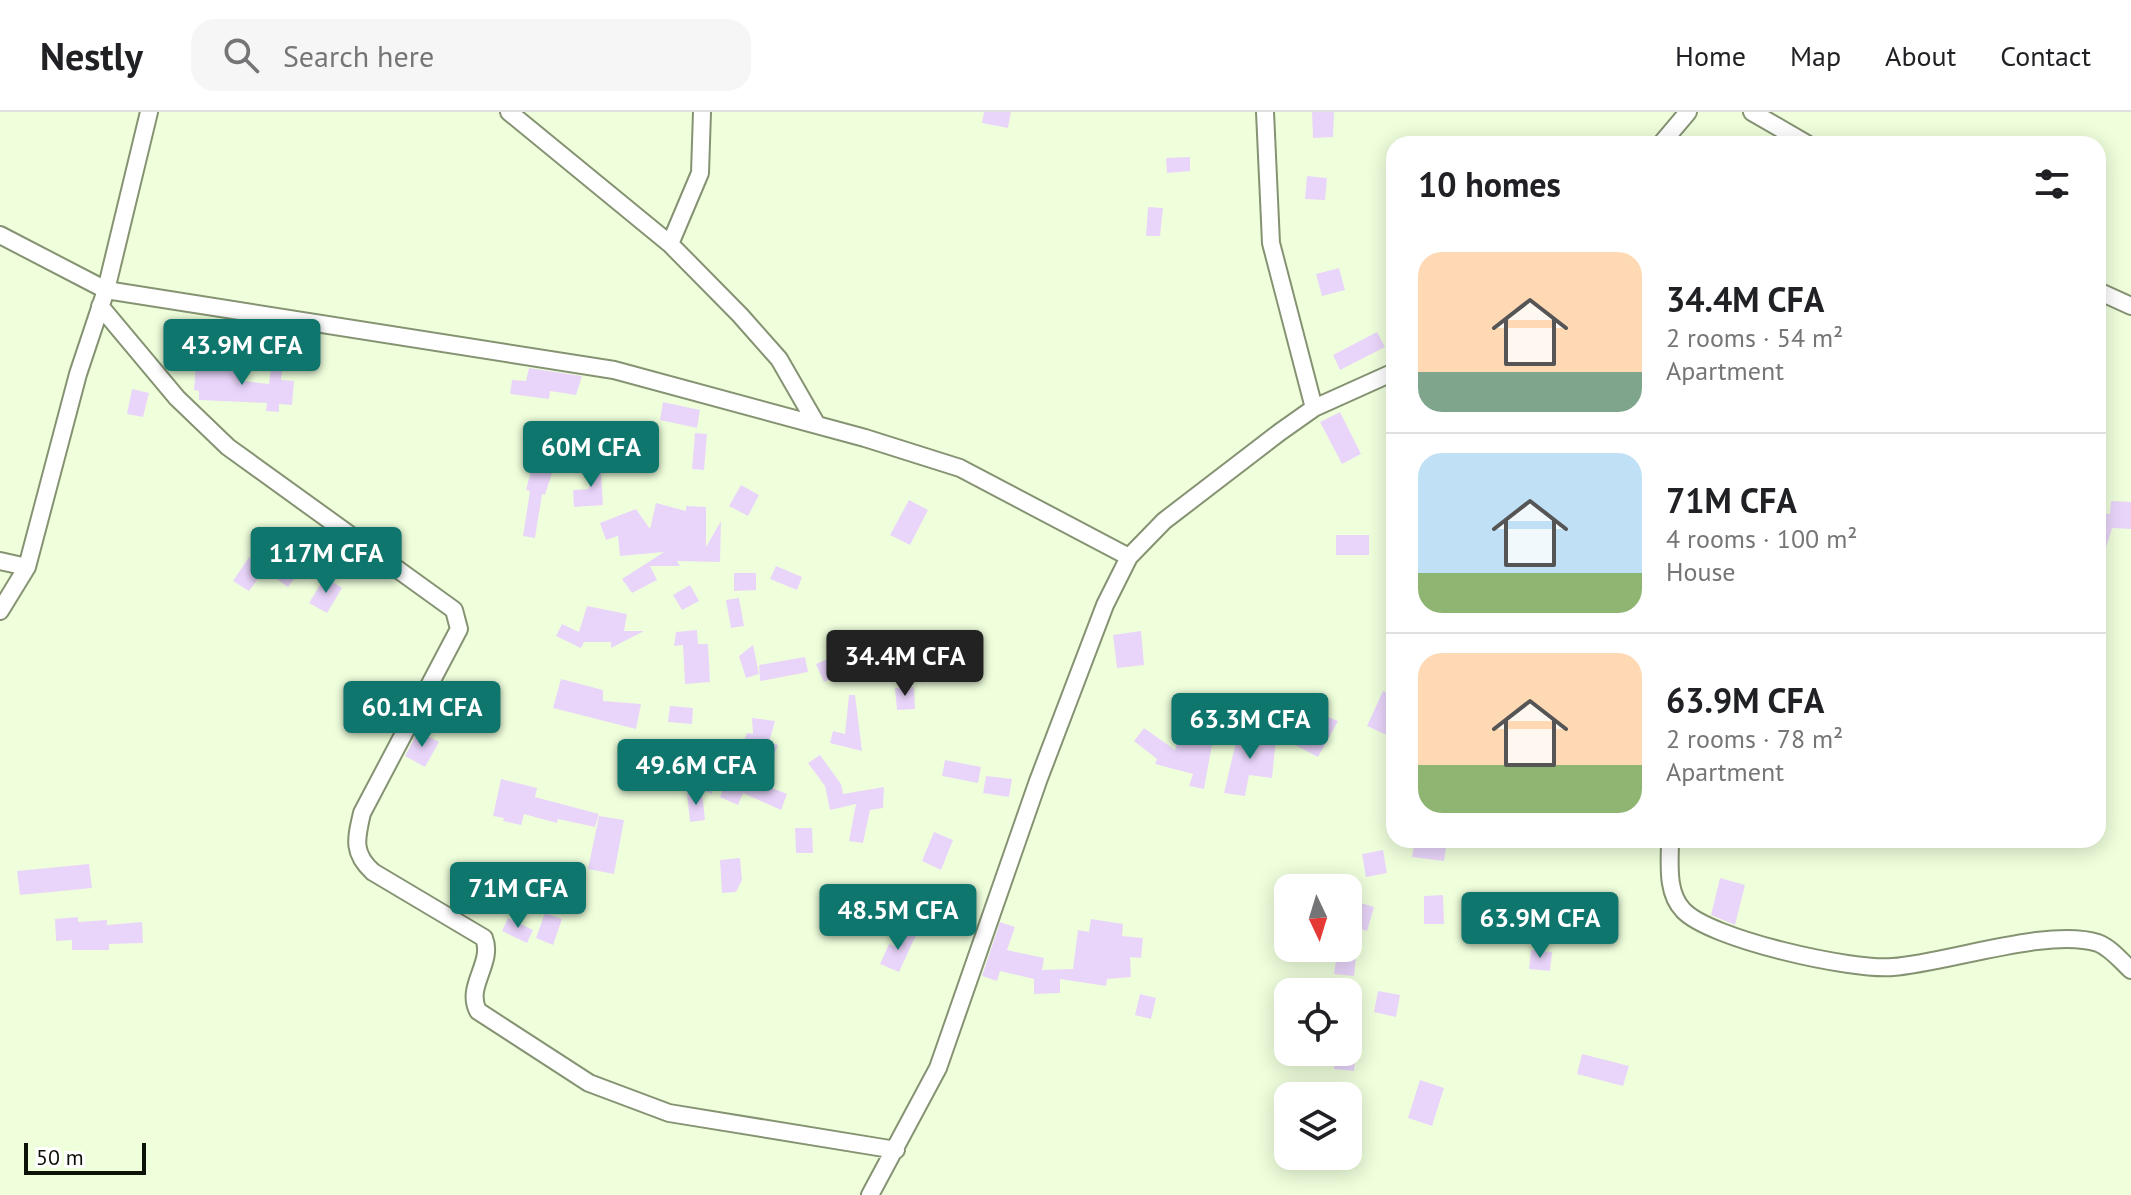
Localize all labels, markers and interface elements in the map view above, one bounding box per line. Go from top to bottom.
search box [191,19,751,91]
text: Nestly [40,31,143,80]
icon: search [219,33,263,77]
text: Search here [283,36,434,75]
text: Home [1675,37,1746,74]
text: Map [1790,37,1841,74]
text: About [1885,37,1956,74]
text: Contact [2000,37,2091,74]
text: 10 homes [1418,162,1561,206]
icon: filters [2030,162,2074,206]
text: 34.4M CFA [1666,277,1824,321]
icon: home [1482,284,1578,380]
pin: 43.9M CFA [150,319,334,387]
text: 2 rooms · 54 m² [1666,321,1843,354]
text: 43.9M CFA [181,328,303,361]
text: Apartment [1666,354,1784,387]
pin: 60M CFA [517,421,665,489]
text: 60M CFA [541,430,641,463]
text: 71M CFA [1666,478,1797,522]
icon: home [1482,485,1578,581]
text: 4 rooms · 100 m² [1666,522,1858,555]
pin: 117M CFA [243,527,409,595]
text: 117M CFA [269,536,383,569]
text: House [1666,555,1736,588]
pin: 34.4M CFA [813,630,997,698]
text: 34.4M CFA [844,639,966,672]
text: 63.9M CFA [1666,678,1824,722]
pin: 60.1M CFA [330,681,514,749]
icon: home [1482,685,1578,781]
text: 60.1M CFA [361,690,483,723]
pin: 63.3M CFA [1158,693,1342,761]
text: 63.3M CFA [1189,702,1311,735]
text: 2 rooms · 78 m² [1666,722,1843,755]
pin: 49.6M CFA [604,739,788,807]
text: 49.6M CFA [635,748,757,781]
text: Apartment [1666,755,1784,788]
pin: 71M CFA [444,862,592,930]
text: 71M CFA [468,871,568,904]
north arrow [1274,874,1362,962]
map controls [1274,874,1362,1170]
pin: 48.5M CFA [806,884,990,952]
pin: 63.9M CFA [1448,892,1632,960]
text: 48.5M CFA [837,893,959,926]
text: 63.9M CFA [1479,901,1601,934]
button: locate [1274,978,1362,1066]
button: layers [1274,1082,1362,1170]
scale bar [24,1139,146,1175]
text: 50 m [36,1143,84,1171]

